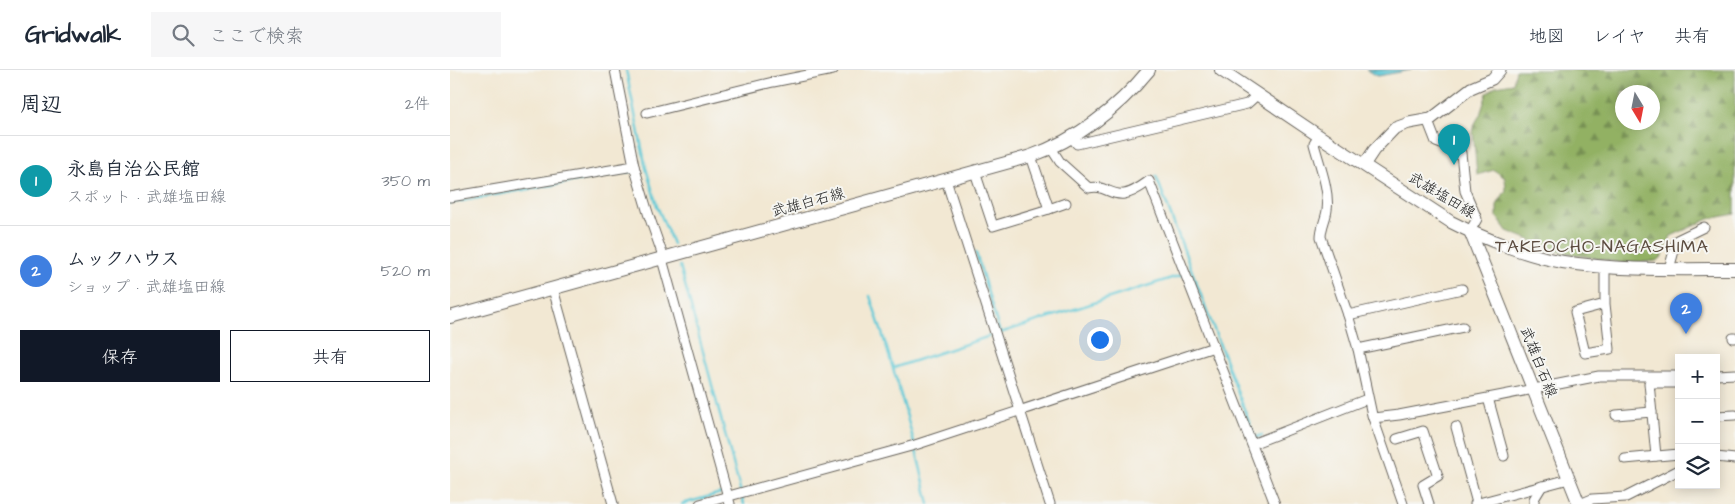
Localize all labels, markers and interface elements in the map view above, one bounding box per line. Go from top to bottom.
search box [151,12,501,57]
text: Gridwalk [25,18,121,52]
icon: search [169,21,197,49]
text: ここで検索 [209,23,304,50]
text: 地図 [1529,24,1565,49]
text: レイヤ [1593,24,1646,49]
text: 共有 [1674,24,1710,49]
north arrow [1615,85,1660,130]
text: 周辺 [20,90,62,119]
text: 2件 [405,93,430,115]
pin: 1 [1438,124,1470,165]
text: 永島自治公民館 [67,156,200,183]
street label: 武雄塩田線 [1404,167,1479,224]
text: 1 [35,170,37,192]
text: 350 m [382,170,430,192]
street label: 武雄白石線 [769,183,847,222]
text: スポット · 武雄塩田線 [67,186,226,208]
district label: TAKEOCHO-NAGASHIMA [1495,234,1709,259]
text: ムックハウス [67,246,179,273]
text: 2 [31,260,41,282]
text: 520 m [381,260,430,282]
text: ショップ · 武雄塩田線 [67,276,225,298]
pin: 2 [1670,293,1702,334]
street label: 武雄白石線 [1515,323,1562,401]
your location [1087,327,1113,353]
button: 保存 [20,330,220,382]
button: 共有 [230,330,430,382]
map controls [1675,354,1720,489]
button: + [1675,354,1720,399]
button: − [1675,399,1720,444]
button: layers [1675,444,1720,489]

